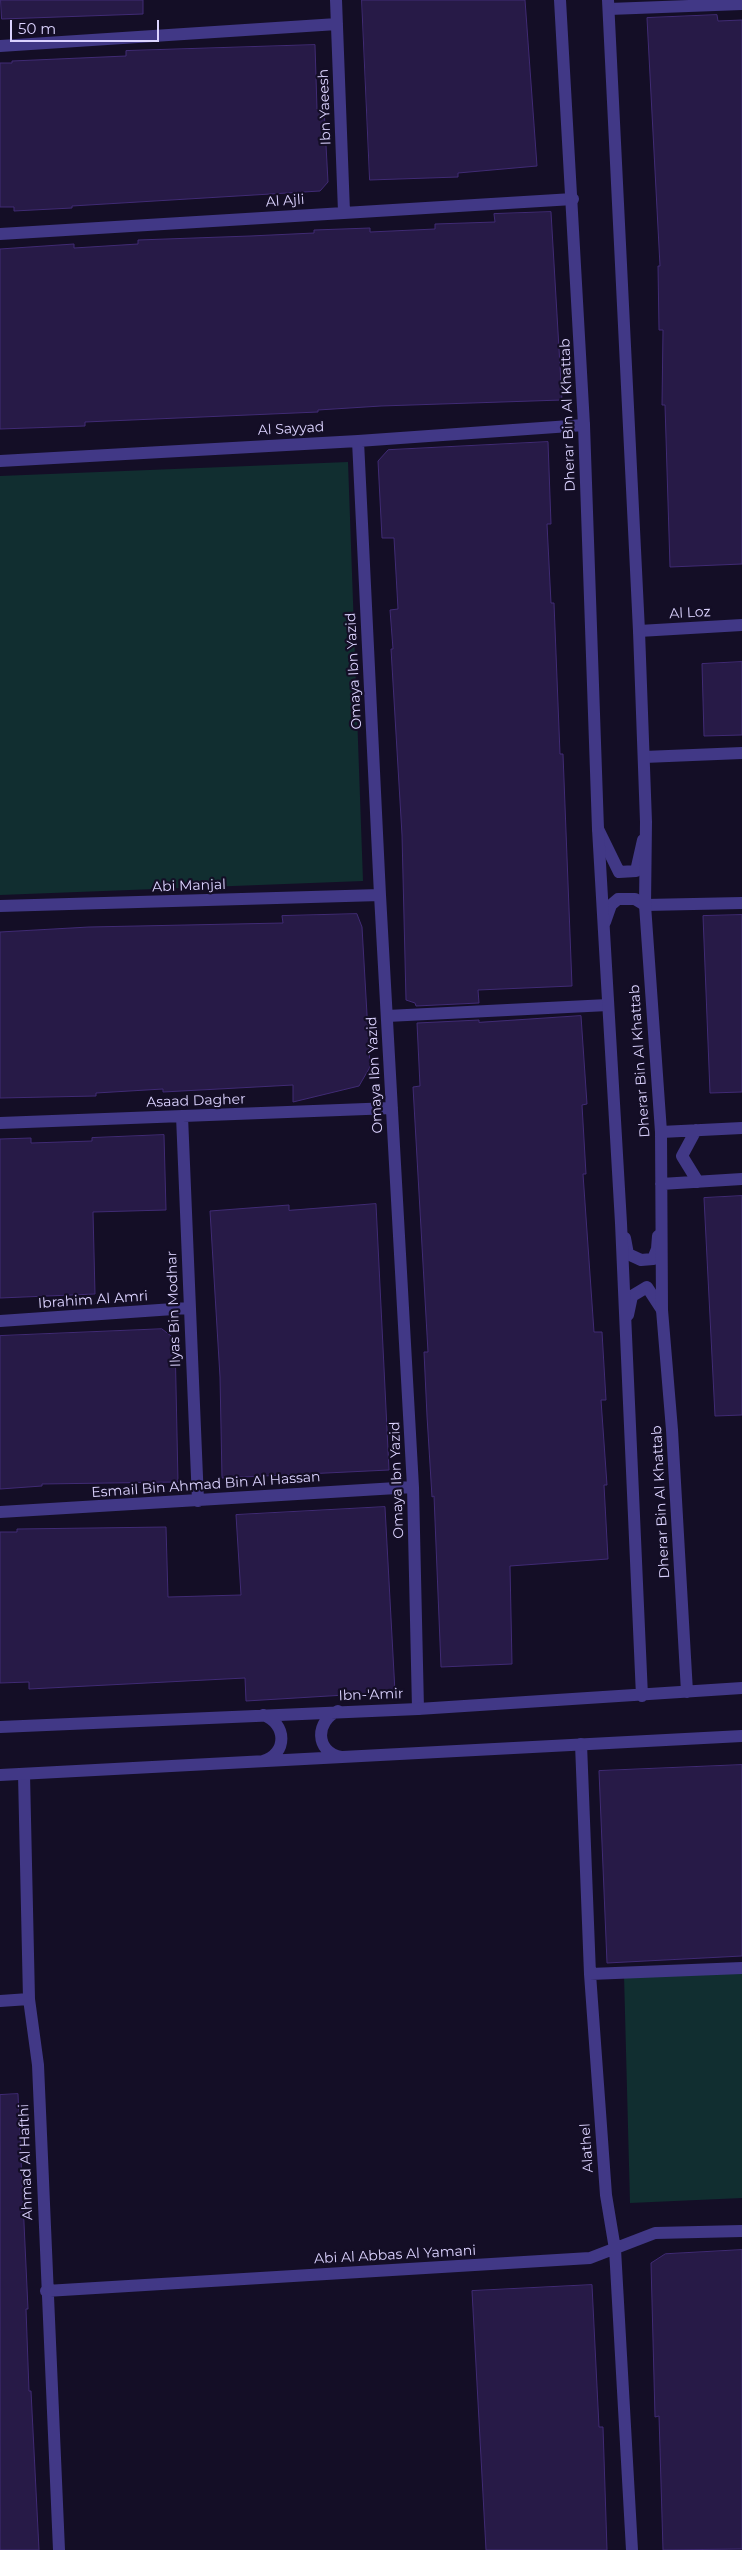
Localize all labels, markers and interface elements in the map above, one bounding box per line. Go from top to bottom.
scale bar [12,10,161,42]
text: 50 m [18,19,56,38]
street label: Ibn Yaeesh [315,69,335,145]
street label: Al Ajli [265,191,305,211]
street label: Dherar Bin Al Khattab [557,338,579,492]
street label: Al Sayyad [257,419,325,439]
street label: Al Loz [669,604,711,622]
street label: Omaya Ibn Yazid [343,612,365,730]
street label: Abi Manjal [152,876,226,896]
street label: Dherar Bin Al Khattab [626,984,654,1138]
street label: Omaya Ibn Yazid [364,1016,386,1134]
street label: Asaad Dagher [146,1091,246,1111]
street label: Ilyas Bin Modhar [164,1251,184,1367]
street label: Ibrahim Al Amri [37,1288,149,1312]
street label: Omaya Ibn Yazid [387,1421,407,1539]
street label: Dherar Bin Al Khattab [649,1425,673,1579]
street label: Esmail Bin Ahmad Bin Al Hassan [91,1469,321,1501]
street label: Ibn-'Amir [338,1685,404,1705]
street label: Ahmad Al Hafthi [16,2103,36,2221]
street label: Alathel [577,2123,597,2173]
street label: Abi Al Abbas Al Yamani [314,2242,476,2268]

